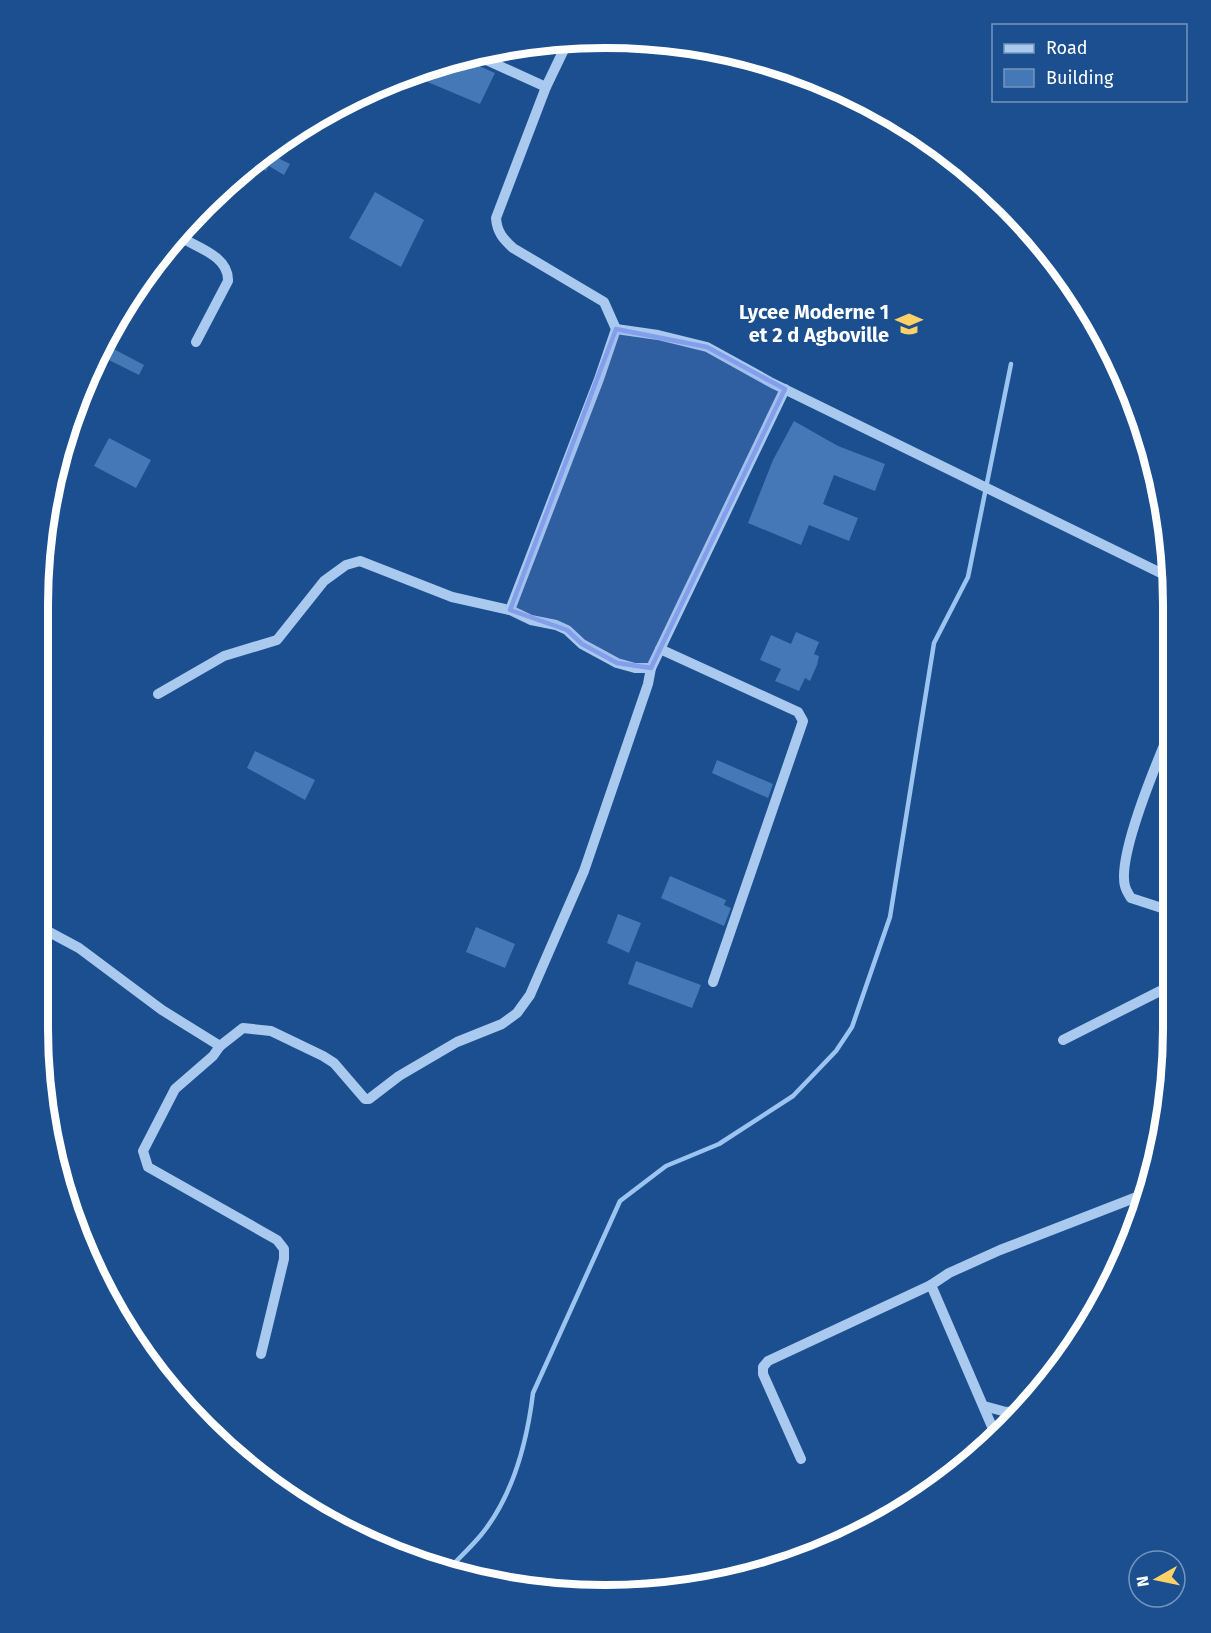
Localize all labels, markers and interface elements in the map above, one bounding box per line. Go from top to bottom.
legend [992,24,1187,102]
text: Road [1046,37,1088,59]
text: Building [1046,67,1114,89]
place label: Lycee Moderne 1 et 2 d Agboville [739,300,889,347]
school or university icon: Lycee Moderne 1 et 2 d Agboville [894,309,924,339]
north arrow [1127,1549,1187,1609]
text: N [1132,1575,1153,1588]

